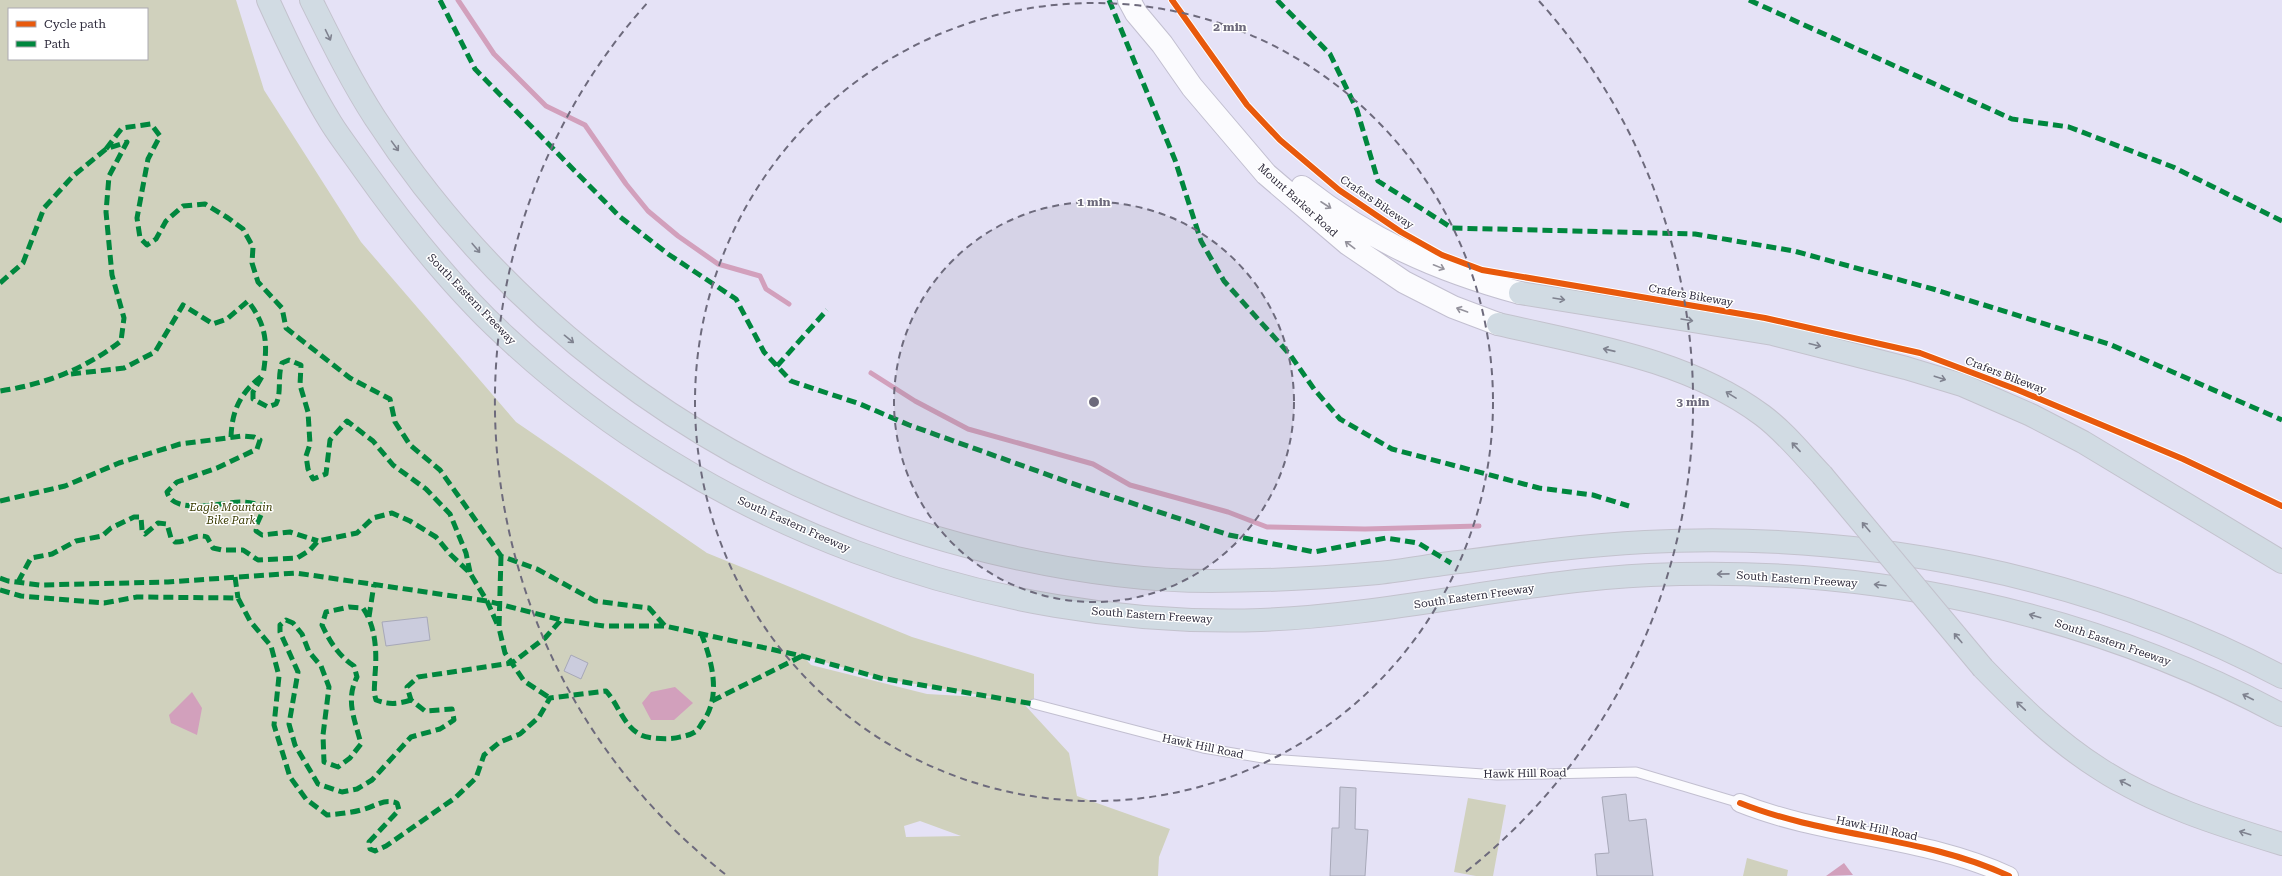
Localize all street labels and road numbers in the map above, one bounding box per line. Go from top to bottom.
street label: Mount Barker Road [1255,161,1340,240]
street label: Crafers Bikeway [1338,173,1416,232]
street label: South Eastern Freeway [425,251,519,348]
street label: Crafers Bikeway [1648,282,1735,309]
street label: Crafers Bikeway [1963,354,2049,397]
street label: South Eastern Freeway [736,494,852,555]
street label: South Eastern Freeway [1736,569,1858,590]
street label: South Eastern Freeway [1413,582,1536,611]
street label: South Eastern Freeway [1091,605,1213,626]
street label: South Eastern Freeway [2053,617,2173,669]
street label: Hawk Hill Road [1161,732,1245,761]
street label: Hawk Hill Road [1483,766,1567,781]
street label: Hawk Hill Road [1835,814,1919,843]

